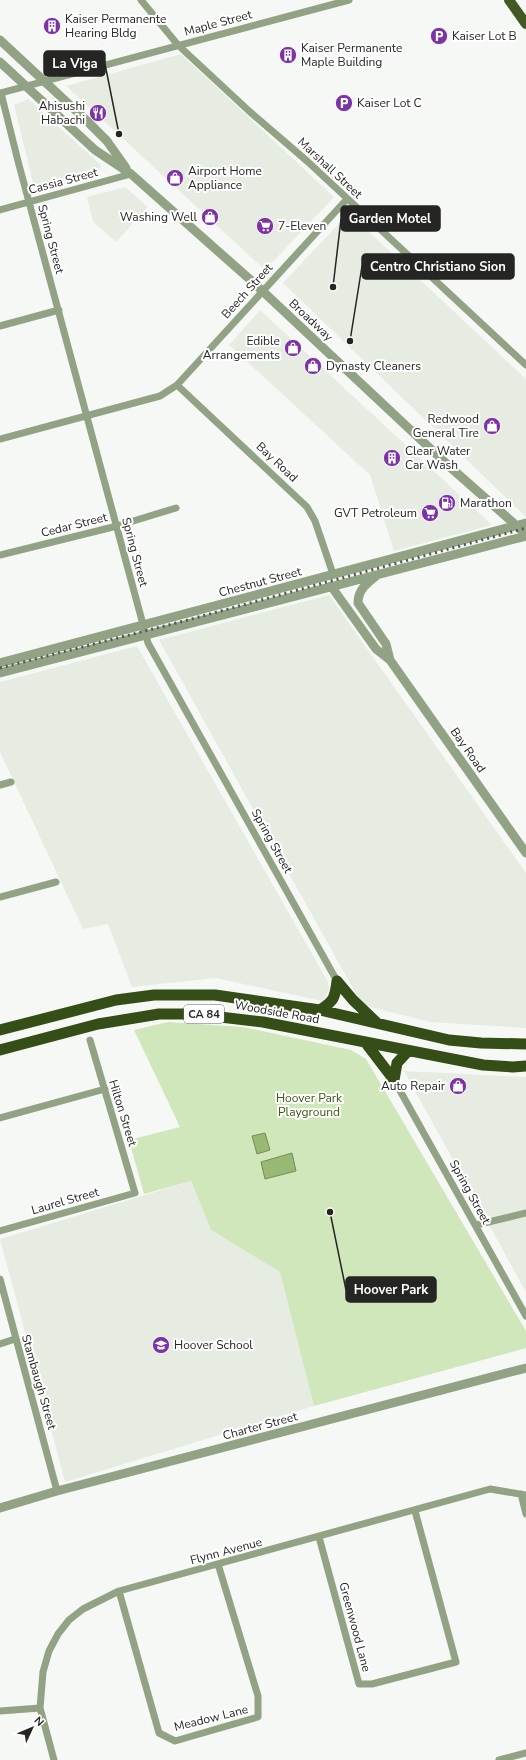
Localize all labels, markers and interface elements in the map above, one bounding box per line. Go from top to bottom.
street label: Maple Street [182,6,254,40]
place label: Kaiser Permanente Hearing Bldg [65,11,166,41]
building icon: Kaiser Permanente Hearing Bldg [42,16,62,36]
parking icon: Kaiser Lot B [429,26,449,46]
place label: Kaiser Lot B [452,28,517,44]
place label: Kaiser Permanente Maple Building [301,40,402,70]
building icon: Kaiser Permanente Maple Building [278,45,298,65]
callout: La Viga [44,51,105,76]
text: La Viga [52,55,98,73]
parking icon: Kaiser Lot C [334,93,354,113]
place label: Kaiser Lot C [357,95,422,111]
place label: Ahisushi Habachi [39,98,85,128]
restaurant icon: Ahisushi Habachi [88,103,108,123]
street label: Marshall Street [294,134,366,203]
place label: Airport Home Appliance [188,163,262,193]
street label: Cassia Street [27,164,100,198]
shop icon: Airport Home Appliance [165,168,185,188]
street label: Spring Street [34,203,68,276]
callout: Garden Motel [341,206,440,231]
shop icon: Washing Well [200,207,220,227]
place label: Washing Well [120,209,197,225]
text: Garden Motel [349,210,432,228]
supermarket icon: 7-Eleven [255,216,275,236]
place label: 7-Eleven [278,218,326,234]
callout: Centro Christiano Sion [362,254,514,279]
text: Centro Christiano Sion [370,258,506,276]
street label: Beech Street [218,259,277,322]
street label: Broadway [286,295,337,345]
place label: Edible Arrangements [203,333,280,363]
shop icon: Edible Arrangements [283,338,303,358]
shop icon: Dynasty Cleaners [303,356,323,376]
place label: Dynasty Cleaners [326,358,421,374]
place label: Redwood General Tire [413,411,479,441]
shop icon: Redwood General Tire [482,416,502,436]
street label: Bay Road [253,439,301,485]
place label: Clear Water Car Wash [405,443,471,473]
building icon: Clear Water Car Wash [382,448,402,468]
fuel station icon: Marathon [437,493,457,513]
place label: Marathon [460,495,512,511]
supermarket icon: GVT Petroleum [420,503,440,523]
place label: GVT Petroleum [334,505,417,521]
street label: Cedar Street [39,509,109,541]
street label: Spring Street [118,516,152,589]
street label: Chestnut Street [217,563,304,601]
street label: Bay Road [447,724,489,776]
street label: Spring Street [248,806,297,877]
street label: Woodside Road [233,997,321,1027]
road number: CA 84 [184,1005,224,1023]
shop icon: Auto Repair [448,1076,468,1096]
street label: Hilton Street [105,1078,141,1149]
place label: Auto Repair [381,1078,446,1094]
park label: Hoover Park Playground [276,1090,343,1120]
street label: Spring Street [446,1157,495,1228]
street label: Laurel Street [29,1183,101,1218]
callout: Hoover Park [346,1277,436,1302]
text: Hoover Park [354,1281,429,1299]
street label: Stambaugh Street [18,1333,60,1432]
school or university icon: Hoover School [151,1335,171,1355]
place label: Hoover School [174,1337,253,1353]
street label: Charter Street [221,1408,300,1444]
street label: Flynn Avenue [188,1534,264,1568]
street label: Greenwood Lane [335,1581,375,1673]
street label: Meadow Lane [172,1701,250,1735]
north arrow [12,1708,52,1748]
text: N [31,1713,47,1730]

